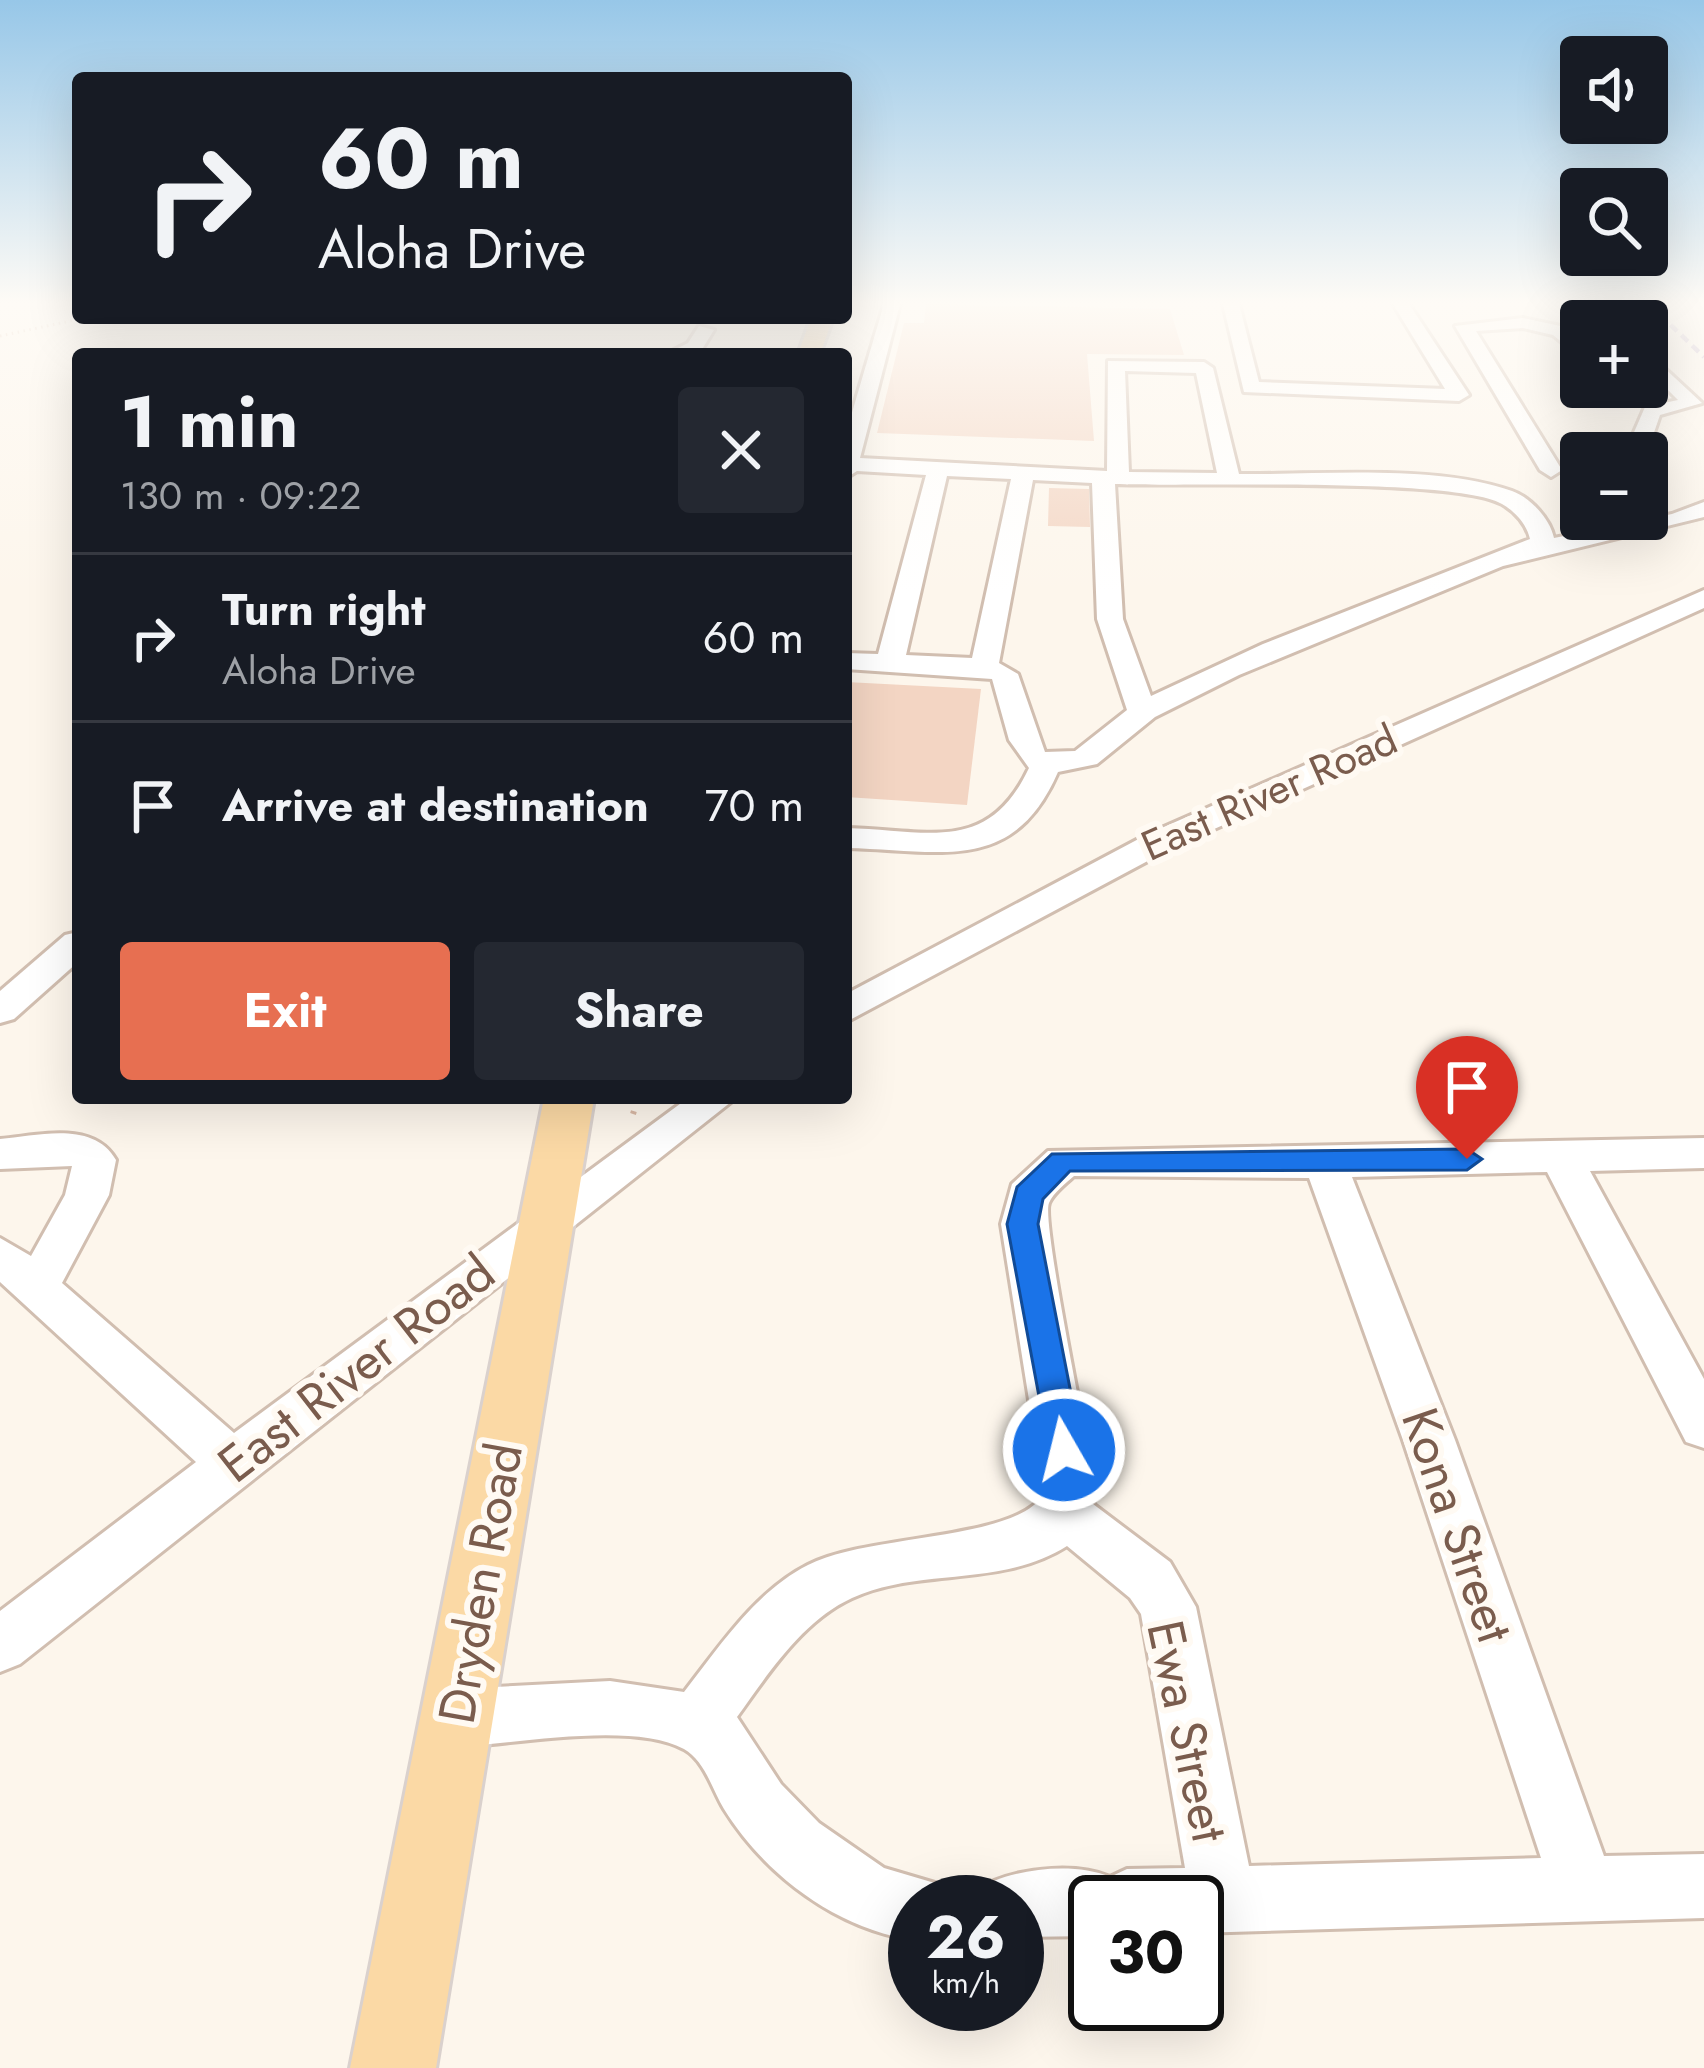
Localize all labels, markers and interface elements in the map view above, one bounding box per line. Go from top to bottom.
map controls [1560,36,1668,540]
button: sound [1560,36,1668,144]
text: 60 m [318,98,524,220]
icon: right [120,120,276,276]
button: search [1560,168,1668,276]
text: Aloha Drive [318,210,586,288]
button: + [1560,300,1668,408]
text: 1 min [120,370,299,474]
button: close [678,387,804,513]
button: − [1560,432,1668,540]
text: 130 m · 09:22 [120,467,361,524]
text: Turn right [222,577,426,642]
icon: right [120,605,186,671]
text: 60 m [702,605,804,670]
text: Aloha Drive [222,642,416,699]
street label: East River Road [1131,709,1407,876]
icon: arrive [120,773,186,839]
text: Arrive at destination [222,773,649,838]
text: 70 m [705,773,804,838]
button: Exit [120,942,450,1080]
button: Share [474,942,804,1080]
pin [1416,1036,1518,1159]
icon: arrive [1434,1054,1500,1120]
street label: East River Road [202,1236,510,1500]
position arrow [1001,1387,1127,1513]
street label: Kona Street [1383,1398,1533,1652]
street label: Dryden Road [419,1437,541,1729]
street label: Ewa Street [1128,1614,1248,1848]
speed limit sign: 30 [1068,1875,1224,2031]
text: 26 [926,1894,1006,1981]
text: km/h [932,1961,1000,2004]

